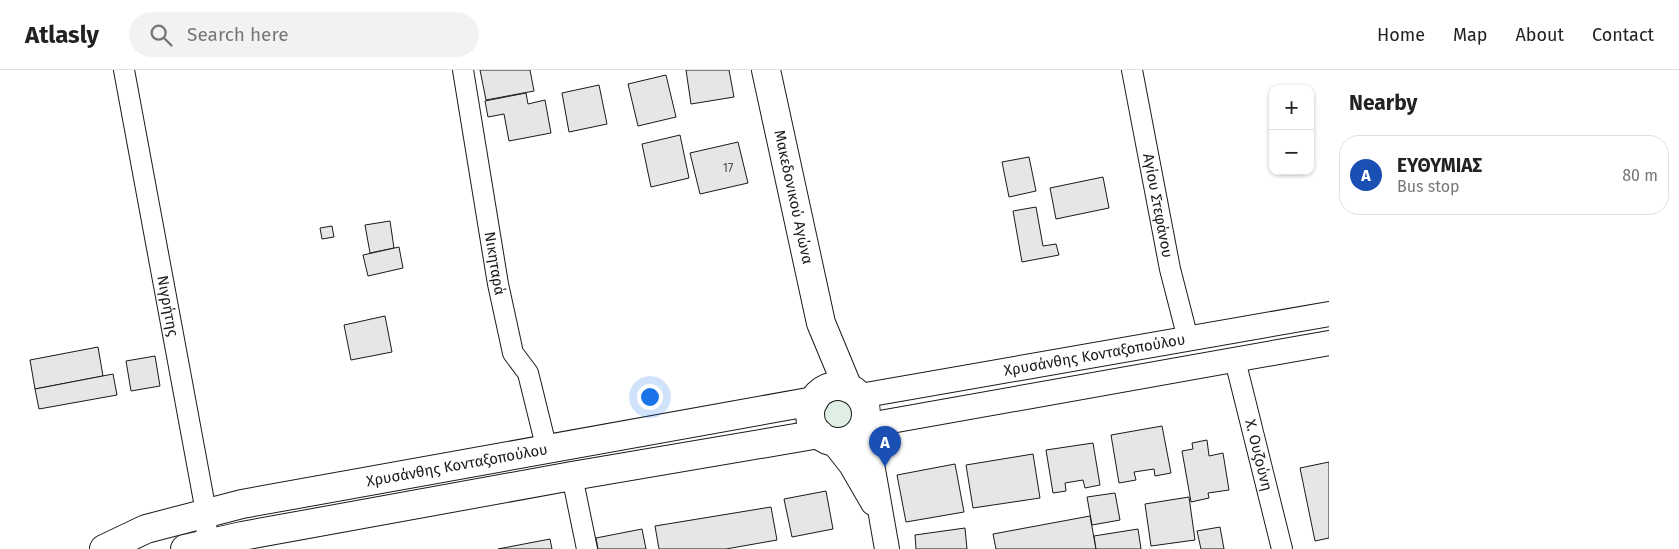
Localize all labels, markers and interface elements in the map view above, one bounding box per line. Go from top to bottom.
search box [129,12,479,57]
text: Atlasly [25,21,99,49]
icon: search [147,21,175,49]
text: Search here [187,23,289,46]
text: Home [1377,24,1425,46]
text: Map [1453,24,1487,46]
text: About [1515,24,1564,46]
text: Contact [1592,24,1654,46]
map controls [1269,85,1314,175]
button: + [1269,85,1314,130]
text: Nearby [1349,90,1417,116]
street label: Μακεδονικού Αγώνα [770,128,817,266]
button: − [1269,130,1314,175]
street label: Αγίου Στεφάνου [1139,152,1177,259]
text: ΕΥΘΥΜΙΑΣ [1397,154,1482,177]
house number: 17 [723,161,733,175]
text: A [1361,166,1371,185]
text: 80 m [1622,166,1658,185]
text: Bus stop [1397,177,1460,196]
street label: Νικηταρά [481,230,509,297]
street label: Νιγρήτης [153,274,182,338]
street label: Χρυσάνθης Κονταξοπούλου [1002,330,1187,380]
your location [637,384,663,410]
street label: Χ. Ουζούνη [1241,417,1276,493]
pin: A [869,426,901,467]
street label: Χρυσάνθης Κονταξοπούλου [365,440,549,490]

